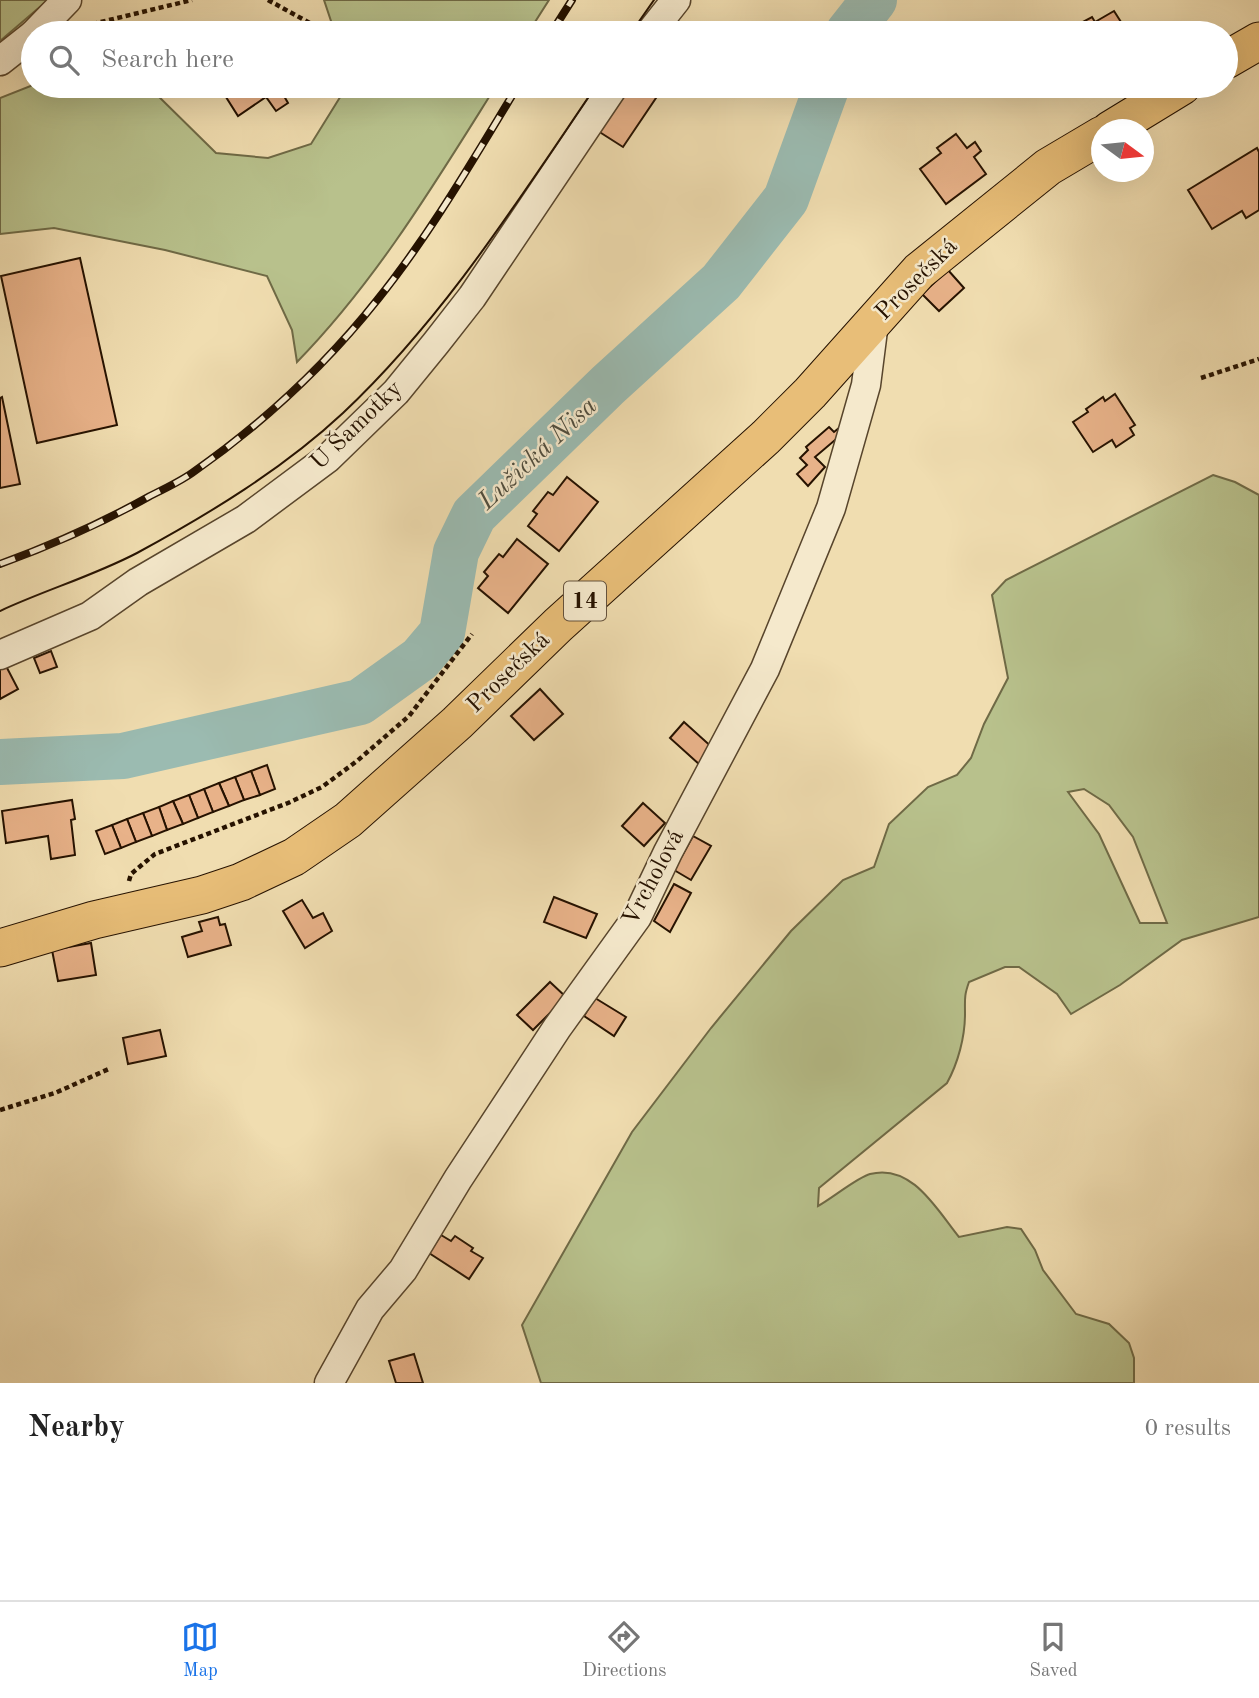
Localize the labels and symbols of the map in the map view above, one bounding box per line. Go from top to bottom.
north arrow [1091,119,1154,182]
street label: Prosečská [871,234,963,326]
street label: U Šamotky [303,373,408,475]
water label: Lužická Nisa [473,393,602,516]
road number: 14 [564,582,606,621]
street label: Prosečská [463,628,555,718]
street label: Vrcholová [619,826,689,930]

